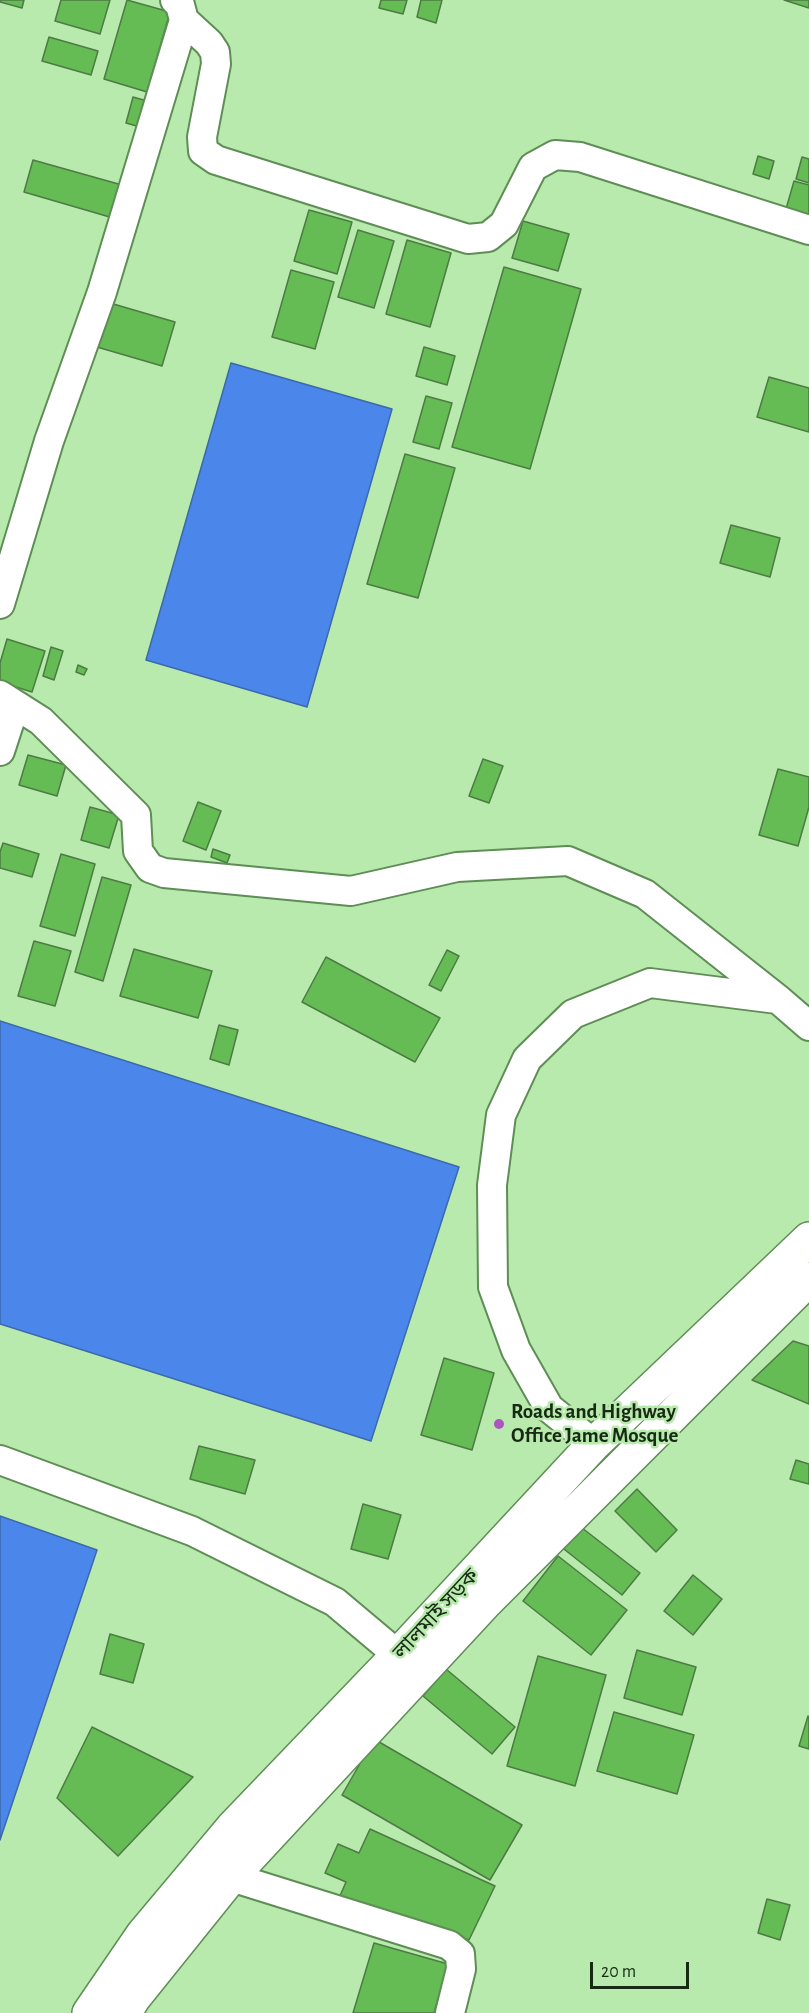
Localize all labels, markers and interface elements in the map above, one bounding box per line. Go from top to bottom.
place label: Roads and Highway Office Jame Mosque [511,1399,678,1449]
marker: Roads and Highway Office Jame Mosque [492,1417,506,1431]
street label: লালমাই সড়ক [388,1564,484,1664]
scale bar [593,1950,692,1988]
text: 20 m [601,1963,636,1981]

